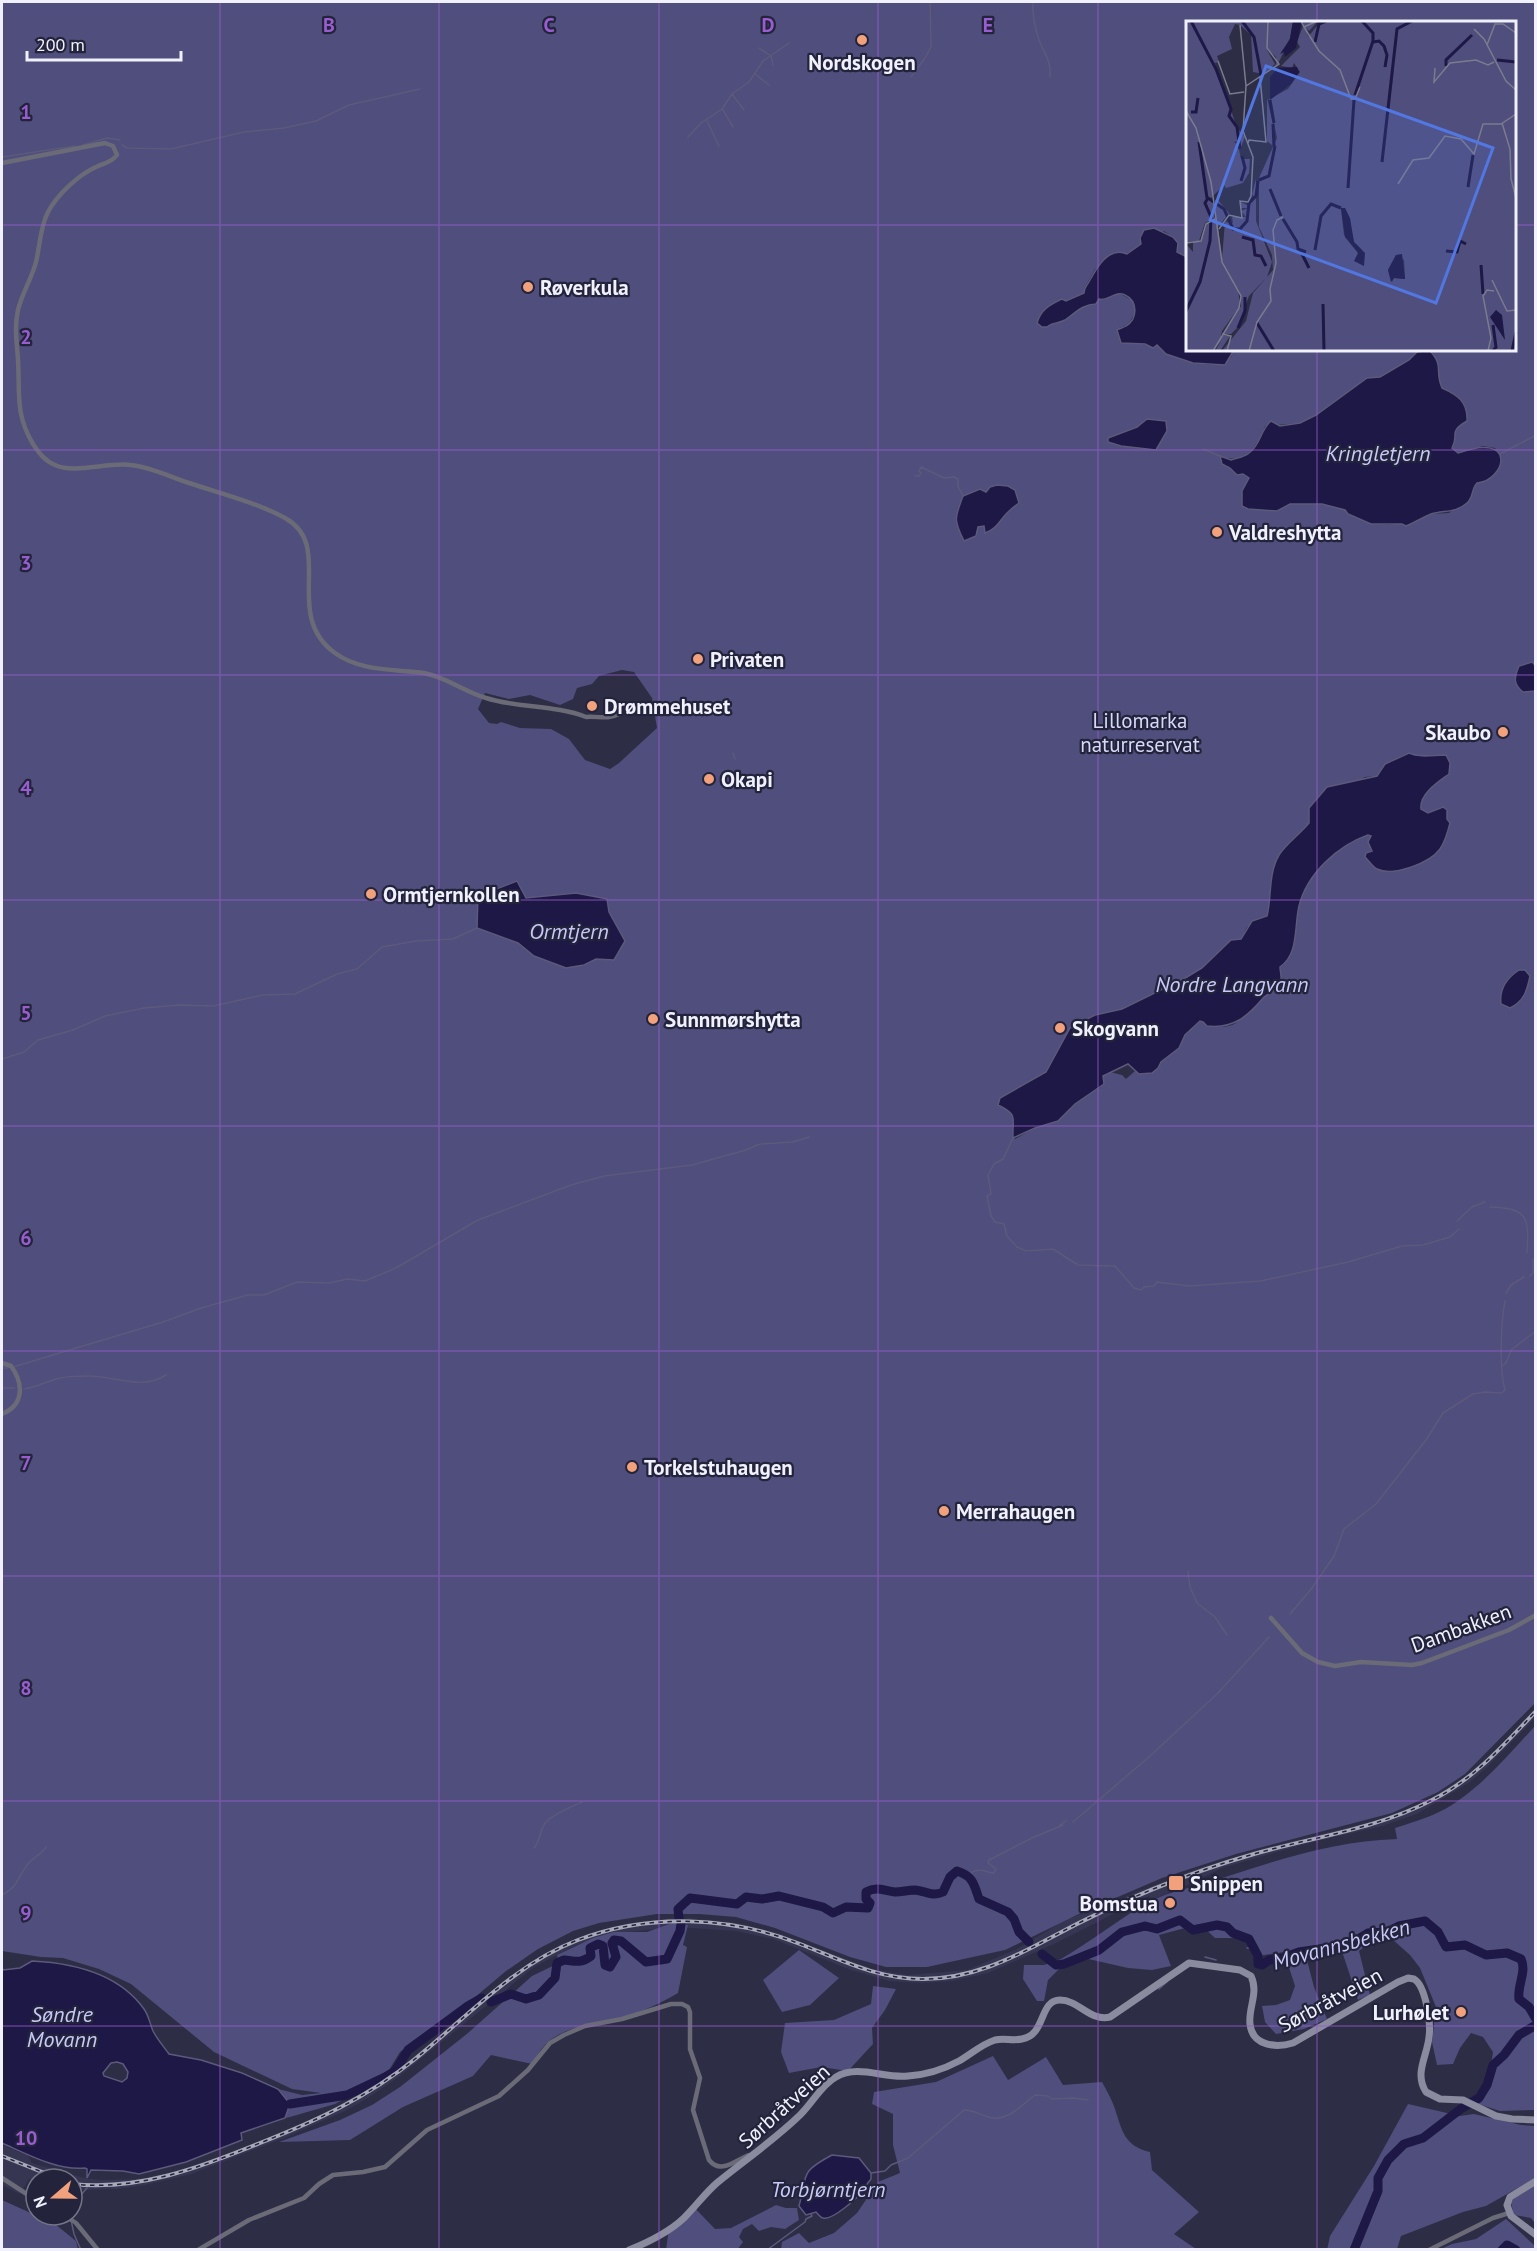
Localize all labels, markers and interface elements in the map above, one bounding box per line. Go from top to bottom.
text: B [323,12,335,38]
text: C [543,12,555,38]
text: D [762,12,775,38]
text: E [983,12,993,38]
inset map [1186,21,1516,351]
scale bar [27,24,182,62]
text: 200 m [36,33,85,56]
marker: Nordskogen [855,33,869,47]
place label: Nordskogen [808,49,916,76]
text: 1 [20,99,32,125]
place label: Røverkula [540,274,629,301]
marker: Røverkula [521,280,535,294]
text: 2 [20,324,32,350]
water label: Kringletjern [1325,439,1431,467]
place label: Valdreshytta [1228,519,1341,546]
marker: Valdreshytta [1210,525,1224,539]
text: 3 [20,550,32,576]
place label: Privaten [710,646,784,673]
marker: Privaten [691,652,705,666]
place label: Drømmehuset [604,693,731,720]
marker: Drømmehuset [585,699,599,713]
park label: Lillomarka naturreservat [1080,707,1200,758]
place label: Skaubo [1425,719,1491,746]
marker: Skaubo [1496,725,1510,739]
place label: Okapi [721,766,773,793]
marker: Okapi [702,772,716,786]
text: 4 [20,775,32,801]
place label: Ormtjernkollen [383,881,520,908]
marker: Ormtjernkollen [364,887,378,901]
water label: Ormtjern [529,917,609,945]
water label: Nordre Langvann [1155,970,1309,998]
text: 5 [20,1000,32,1026]
place label: Sunnmørshytta [665,1006,801,1033]
marker: Sunnmørshytta [646,1012,660,1026]
place label: Skogvann [1072,1015,1159,1042]
marker: Skogvann [1053,1021,1067,1035]
text: 6 [20,1225,32,1251]
text: 7 [20,1450,32,1476]
place label: Torkelstuhaugen [644,1454,793,1481]
marker: Torkelstuhaugen [625,1460,639,1474]
place label: Merrahaugen [956,1498,1075,1525]
marker: Merrahaugen [937,1504,951,1518]
street label: Dambakken [1407,1597,1515,1659]
text: 8 [20,1675,32,1701]
place label: Snippen [1190,1870,1263,1897]
marker: Snippen [1167,1874,1185,1892]
place label: Bomstua [1080,1890,1158,1917]
marker: Bomstua [1163,1896,1177,1910]
text: 9 [20,1900,32,1926]
water label: Movannsbekken [1269,1912,1413,1976]
street label: Sørbråtveien [1273,1961,1387,2039]
place label: Lurhølet [1373,1999,1450,2026]
water label: Søndre Movann [27,2000,97,2053]
marker: Lurhølet [1454,2005,1468,2019]
street label: Sørbråtveien [733,2058,835,2154]
text: 10 [15,2125,37,2151]
north arrow [24,2167,84,2227]
water label: Torbjørntjern [770,2175,886,2203]
text: N [29,2194,51,2210]

